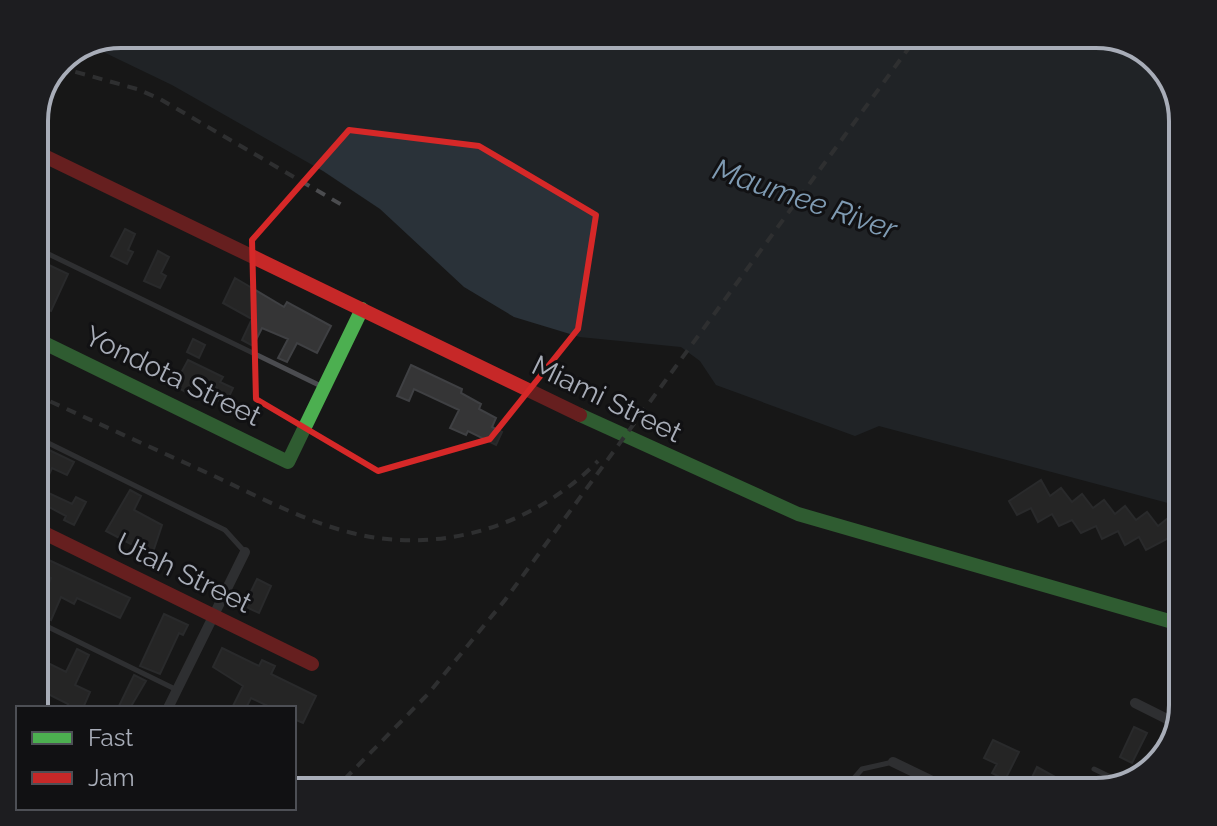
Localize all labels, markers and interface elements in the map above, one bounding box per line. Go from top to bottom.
water label: Maumee River [709,151,903,247]
street label: Yondota Street [80,319,267,433]
street label: Miami Street [527,349,688,450]
street label: Utah Street [111,526,258,620]
legend [16,706,296,810]
text: Fast [88,723,133,752]
text: Jam [88,763,134,792]

